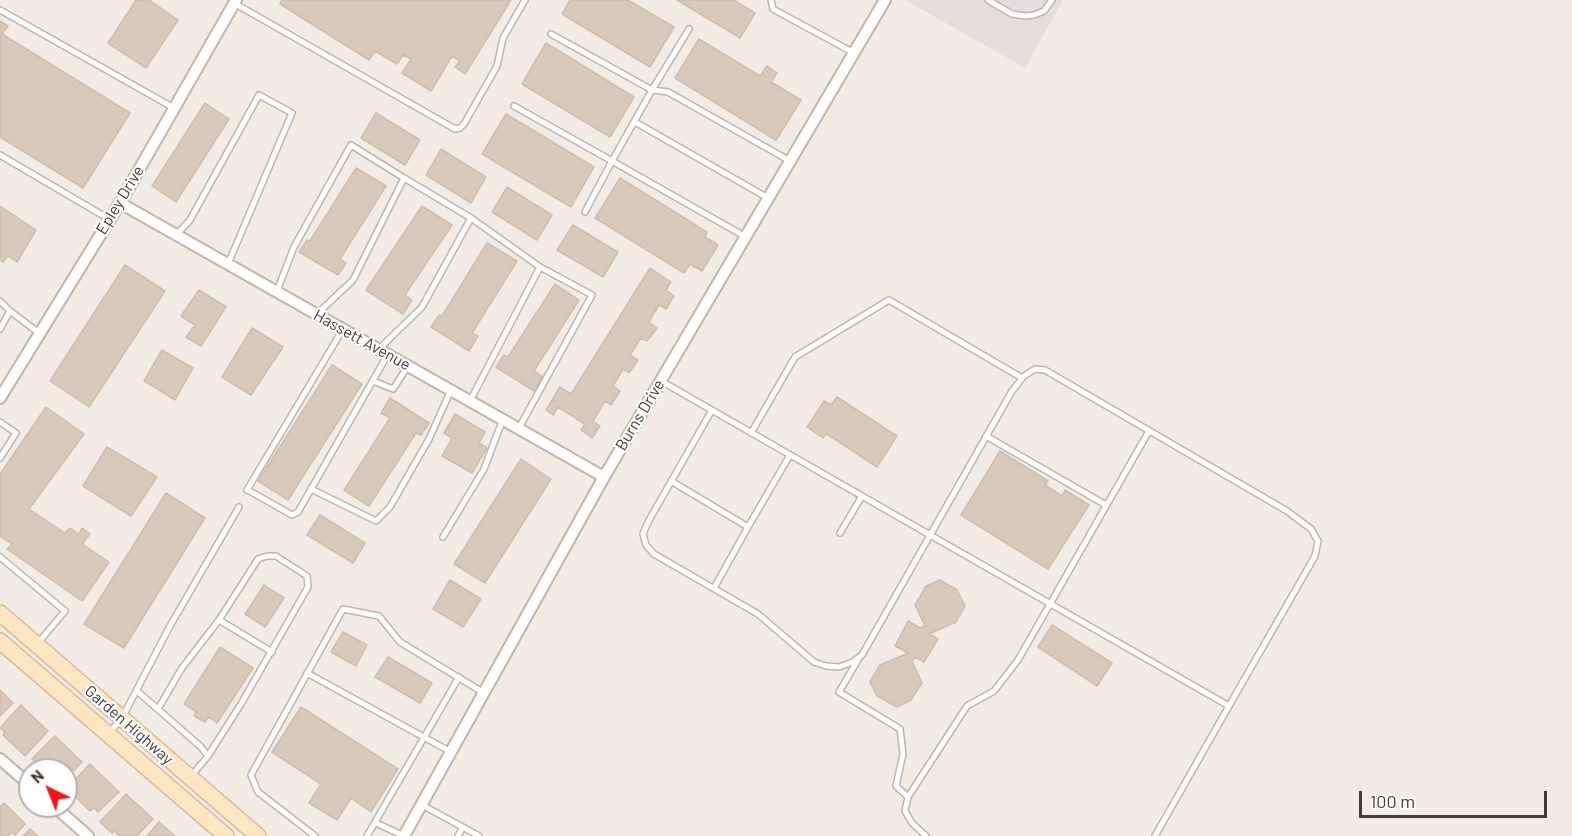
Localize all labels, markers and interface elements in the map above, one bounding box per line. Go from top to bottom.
street label: Epley Drive [92,162,148,238]
street label: Hassett Avenue [310,305,414,375]
street label: Burns Drive [611,376,669,454]
street label: Garden Highway [81,681,177,769]
north arrow [18,758,78,818]
text: N [26,765,47,787]
scale bar [1362,779,1550,817]
text: 100 m [1370,790,1415,812]

